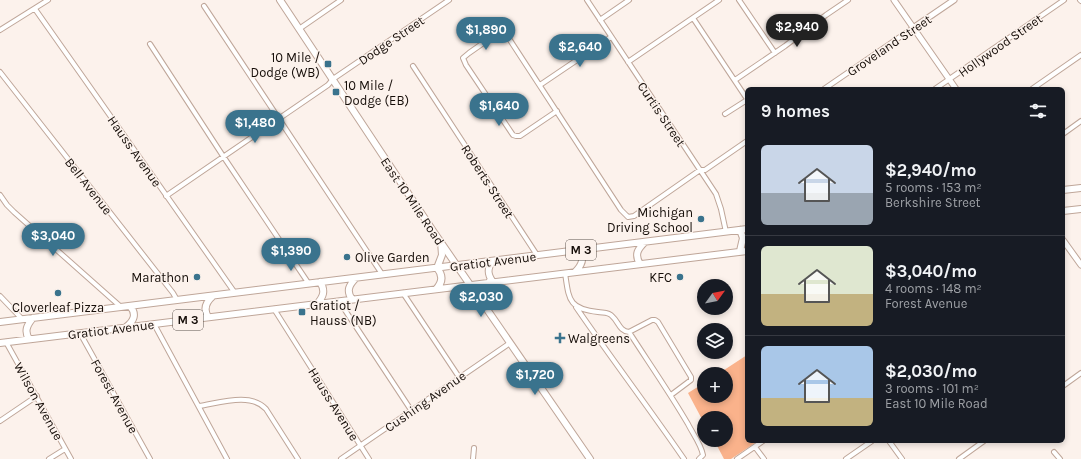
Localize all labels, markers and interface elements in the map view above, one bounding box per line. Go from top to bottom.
street label: Hollywood Street [955,11,1045,80]
street label: Groveland Street [844,12,934,79]
street label: Dodge Street [356,13,427,68]
pin: $2,940 [764,14,830,48]
pin: $1,890 [453,17,519,51]
text: $2,940 [775,19,819,34]
text: $1,890 [465,22,507,37]
pin: $2,640 [547,34,613,68]
text: $2,640 [558,39,602,54]
place label: 10 Mile / Dodge (WB) [251,50,320,80]
marker: 10 Mile / Dodge (WB) [323,59,333,69]
place label: 10 Mile / Dodge (EB) [344,78,409,108]
street label: Curtis Street [634,79,689,150]
marker: 10 Mile / Dodge (EB) [331,87,341,97]
pin: $1,640 [466,93,532,127]
text: $1,640 [479,98,519,113]
icon: filters [1027,100,1049,122]
text: 9 homes [761,101,830,121]
pin: $1,480 [222,110,288,144]
street label: Hauss Avenue [105,113,165,190]
text: $1,480 [234,115,276,130]
street label: Roberts Street [458,142,517,221]
street label: Bell Avenue [62,155,116,218]
street label: East 10 Mile Road [378,155,447,248]
text: $2,940/mo [885,160,976,180]
icon: home [793,161,841,209]
text: 5 rooms · 153 m² [885,180,982,195]
text: Berkshire Street [885,195,980,210]
place label: Michigan Driving School [607,205,693,235]
marker: Michigan Driving School [696,214,706,224]
pin: $3,040 [20,223,86,257]
text: $3,040 [31,228,75,243]
pin: $1,390 [258,238,324,272]
road number: M 3 [566,240,596,260]
text: $1,390 [270,243,312,258]
street label: Gratiot Avenue [449,249,537,274]
place label: Olive Garden [355,250,430,265]
marker: Olive Garden [342,252,352,262]
text: $3,040/mo [885,261,977,281]
icon: home [793,262,841,310]
place label: Marathon [131,270,189,285]
place label: KFC [649,270,672,285]
marker: Marathon [192,272,202,282]
marker: KFC [675,272,685,282]
north arrow [697,279,733,315]
map controls [697,279,733,447]
text: 4 rooms · 148 m² [885,281,982,296]
pin: $2,030 [448,284,514,318]
marker: Cloverleaf Pizza [53,288,63,298]
text: $2,030 [459,289,503,304]
text: Forest Avenue [885,296,968,311]
place label: Gratiot / Hauss (NB) [310,298,377,328]
place label: Cloverleaf Pizza [12,300,104,315]
marker: Gratiot / Hauss (NB) [297,307,307,317]
road number: M 3 [173,310,203,330]
street label: Gratiot Avenue [67,317,155,342]
button: layers [697,323,733,359]
place label: Walgreens [568,331,630,346]
marker: Walgreens [555,333,565,343]
street label: Forest Avenue [88,357,141,436]
street label: Wilson Avenue [11,360,66,443]
text: $2,030/mo [885,361,977,381]
pin: $1,720 [502,362,568,396]
icon: home [793,362,841,410]
street label: Hauss Avenue [305,365,362,444]
text: $1,720 [515,367,555,382]
button: + [697,367,733,403]
street label: Cushing Avenue [382,368,469,435]
text: 3 rooms · 101 m² [885,381,979,396]
text: East 10 Mile Road [885,396,988,411]
button: − [697,411,733,447]

